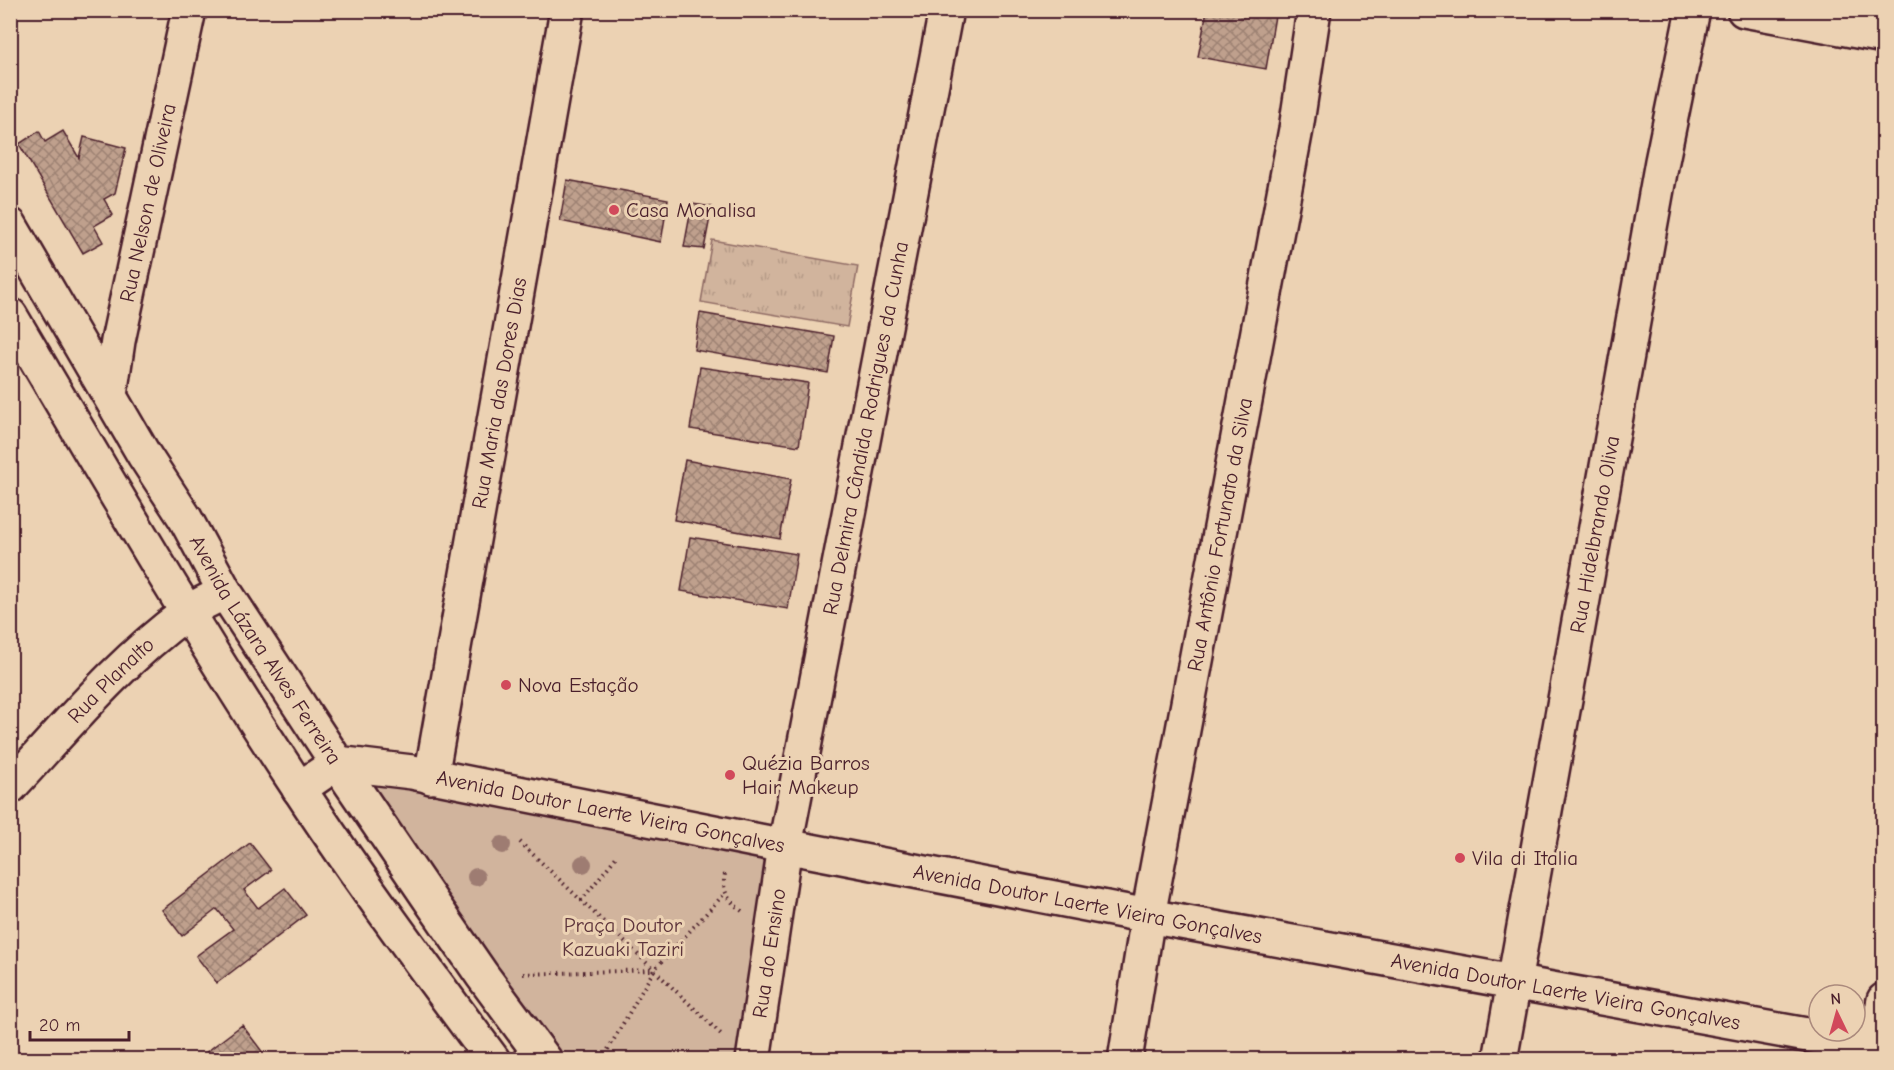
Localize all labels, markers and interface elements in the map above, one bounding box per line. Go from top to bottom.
street label: Rua Nelson de Oliveira [115,101,181,304]
place label: Casa Monalisa [626,198,756,222]
marker: Casa Monalisa [607,203,621,217]
street label: Rua Delmira Cândida Rodrigues da Cunha [818,239,913,617]
street label: Rua Maria das Dores Dias [467,275,531,511]
street label: Rua Antônio Fortunato da Silva [1182,396,1257,673]
street label: Rua Hidelbrando Oliva [1565,434,1624,635]
street label: Avenida Lázara Alves Ferreira [185,531,347,769]
street label: Rua Planalto [63,632,159,728]
place label: Nova Estação [518,673,639,697]
marker: Nova Estação [499,678,513,692]
place label: Quézia Barros Hair Makeup [742,751,870,799]
street label: Avenida Doutor Laerte Vieira Gonçalves [434,765,787,858]
marker: Quézia Barros Hair Makeup [723,768,737,782]
place label: Vila di Italia [1472,846,1578,870]
marker: Vila di Italia [1453,851,1467,865]
street label: Avenida Doutor Laerte Vieira Gonçalves [911,859,1264,948]
street label: Rua do Ensino [747,887,791,1020]
park label: Praça Doutor Kazuaki Taziri [562,913,684,961]
street label: Avenida Doutor Laerte Vieira Gonçalves [1389,948,1742,1035]
north arrow [1807,983,1867,1043]
text: N [1830,990,1842,1008]
scale bar [30,1004,129,1042]
text: 20 m [39,1015,80,1036]

